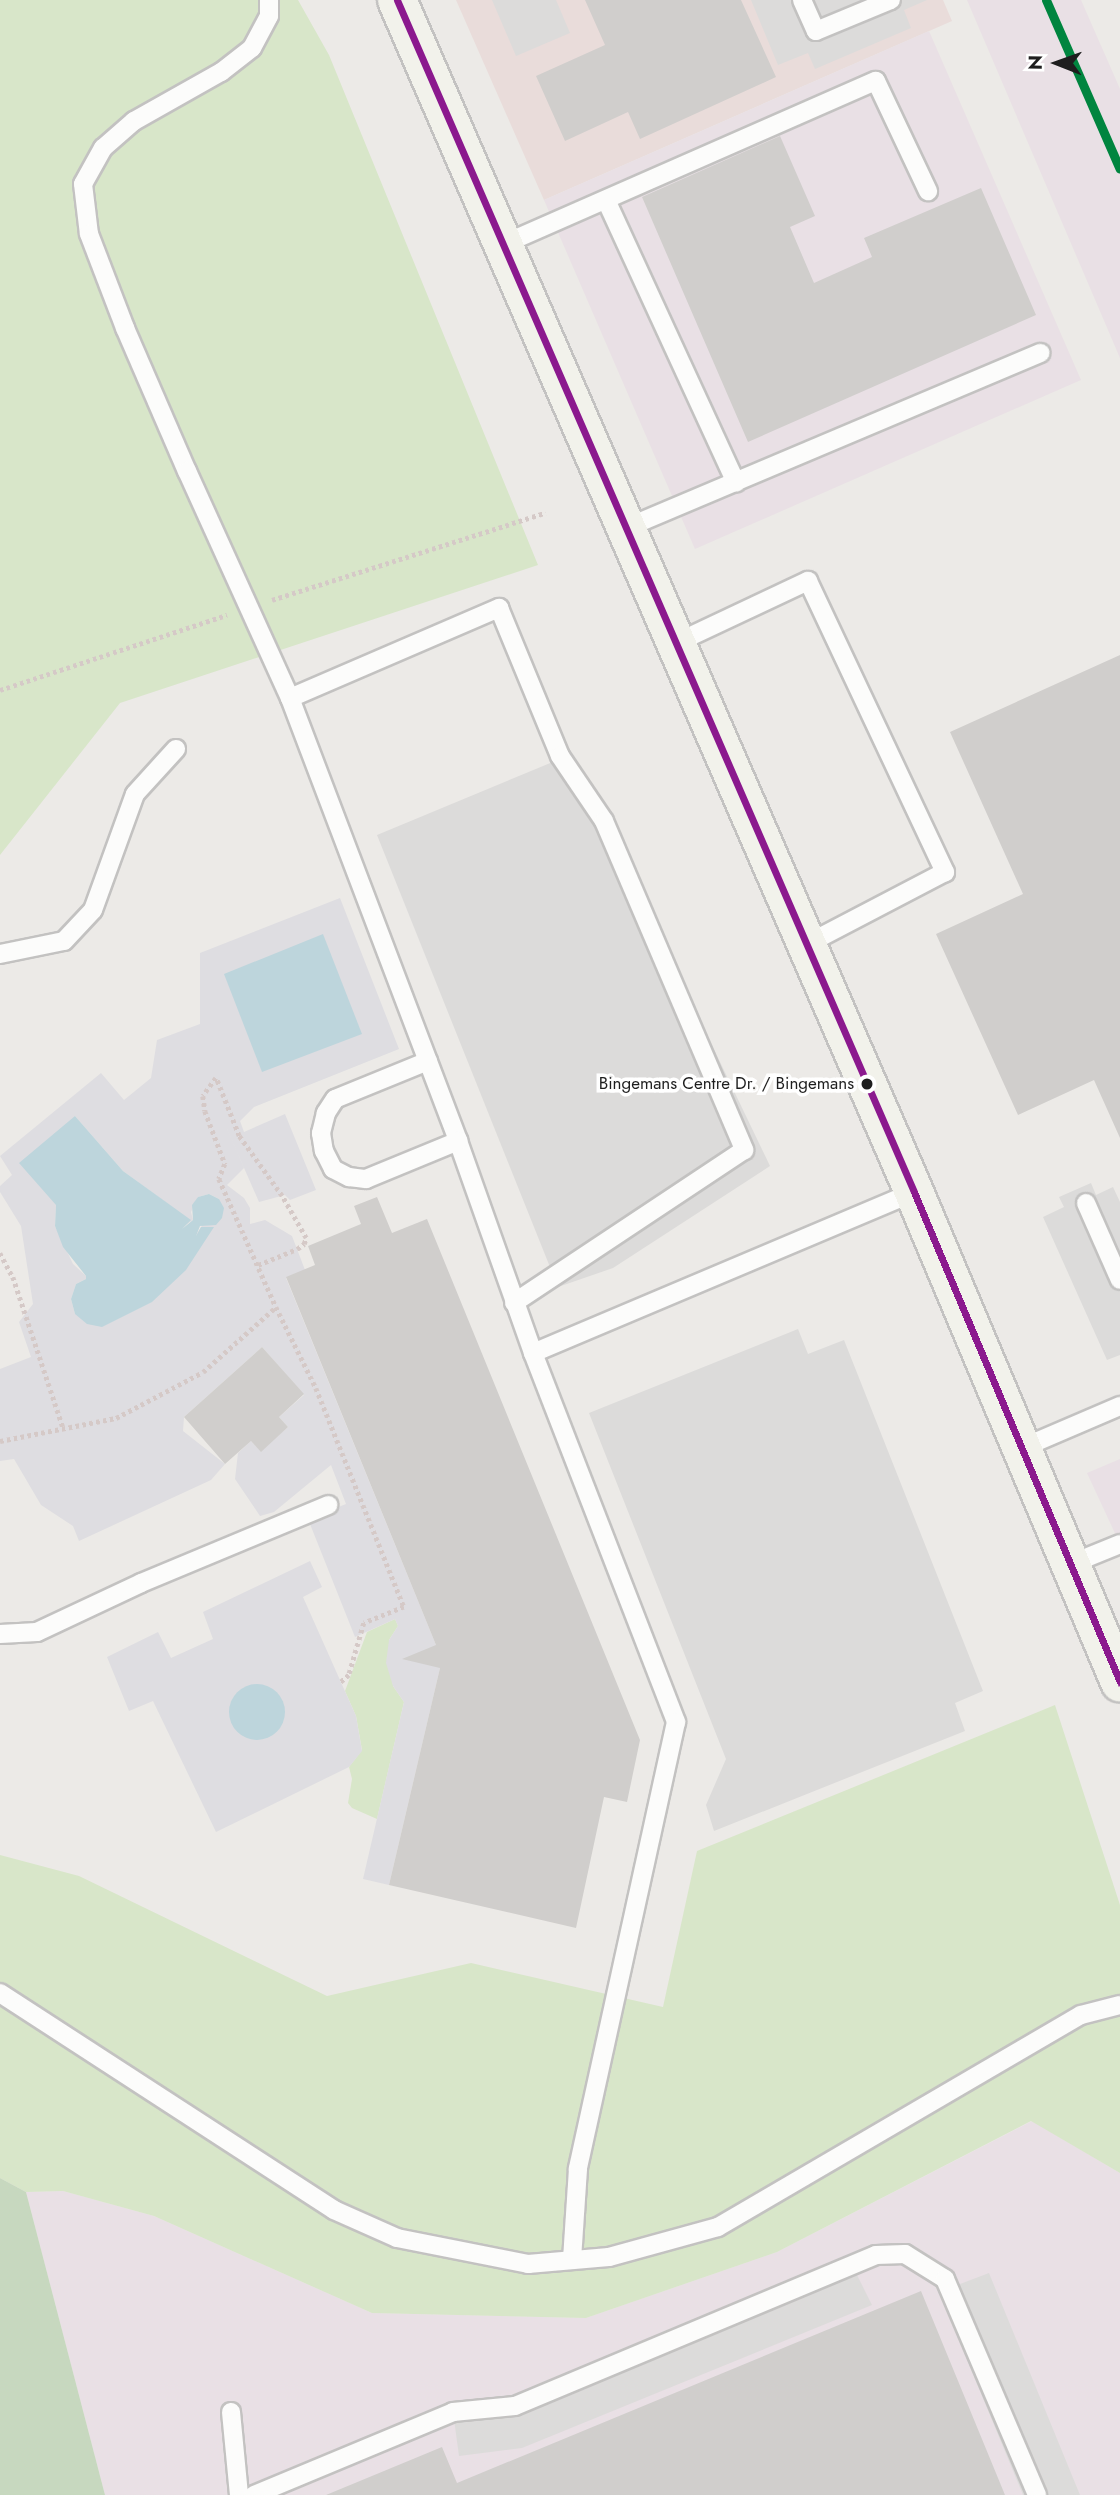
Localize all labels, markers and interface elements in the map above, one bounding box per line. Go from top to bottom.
north arrow [1022,28,1092,98]
text: N [1022,55,1049,70]
place label: Bingemans Centre Dr. / Bingemans [599,1074,854,1094]
marker: Bingemans Centre Dr. / Bingemans [860,1077,874,1091]

